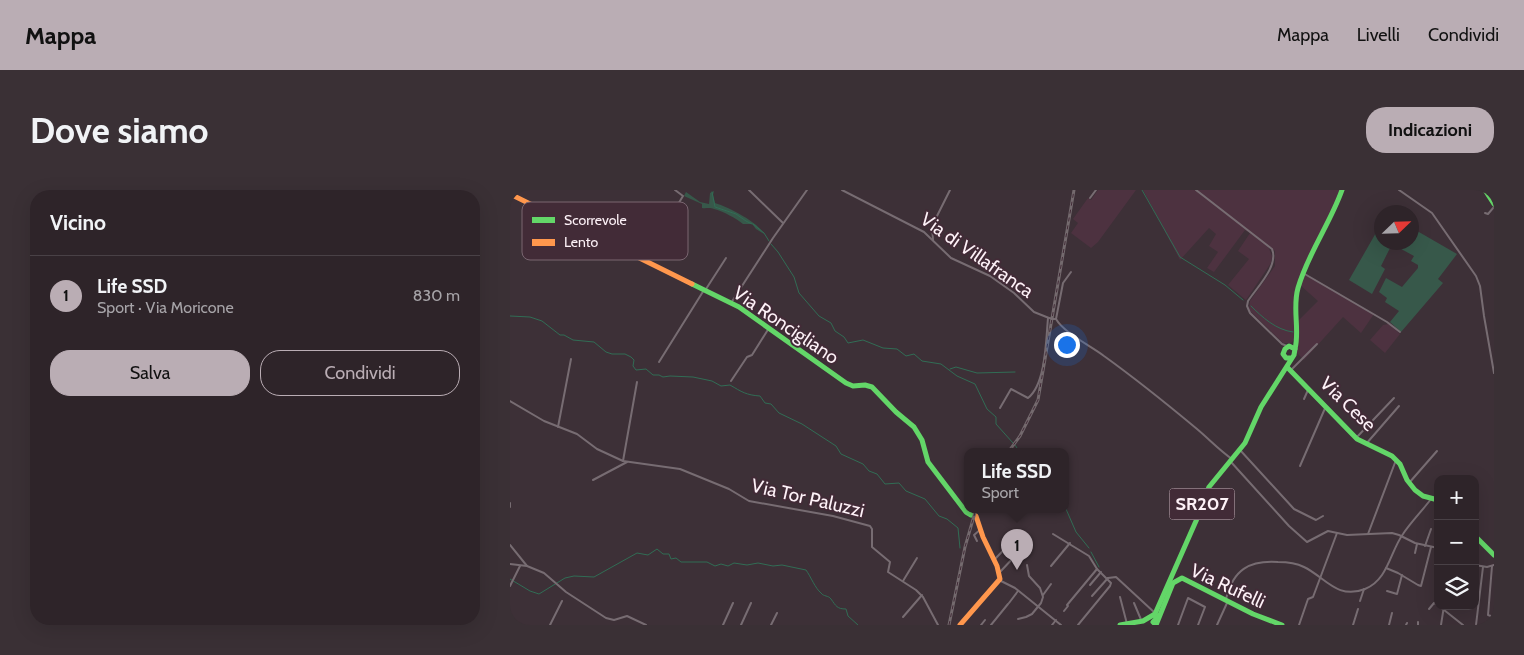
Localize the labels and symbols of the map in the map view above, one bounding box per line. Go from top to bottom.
legend [522,202,688,260]
north arrow [1374,205,1419,250]
street label: Via di Villafranca [916,207,1038,303]
text: Scorrevole [564,211,627,229]
text: Lento [564,233,598,251]
street label: Via Roncigliano [729,281,843,369]
your location [1054,332,1080,358]
street label: Via Cese [1315,372,1381,436]
street label: Via Tor Paluzzi [749,474,867,522]
road number: SR207 [1170,488,1234,519]
pin: 1 [1001,529,1033,570]
street label: Via Rufelli [1187,559,1269,613]

